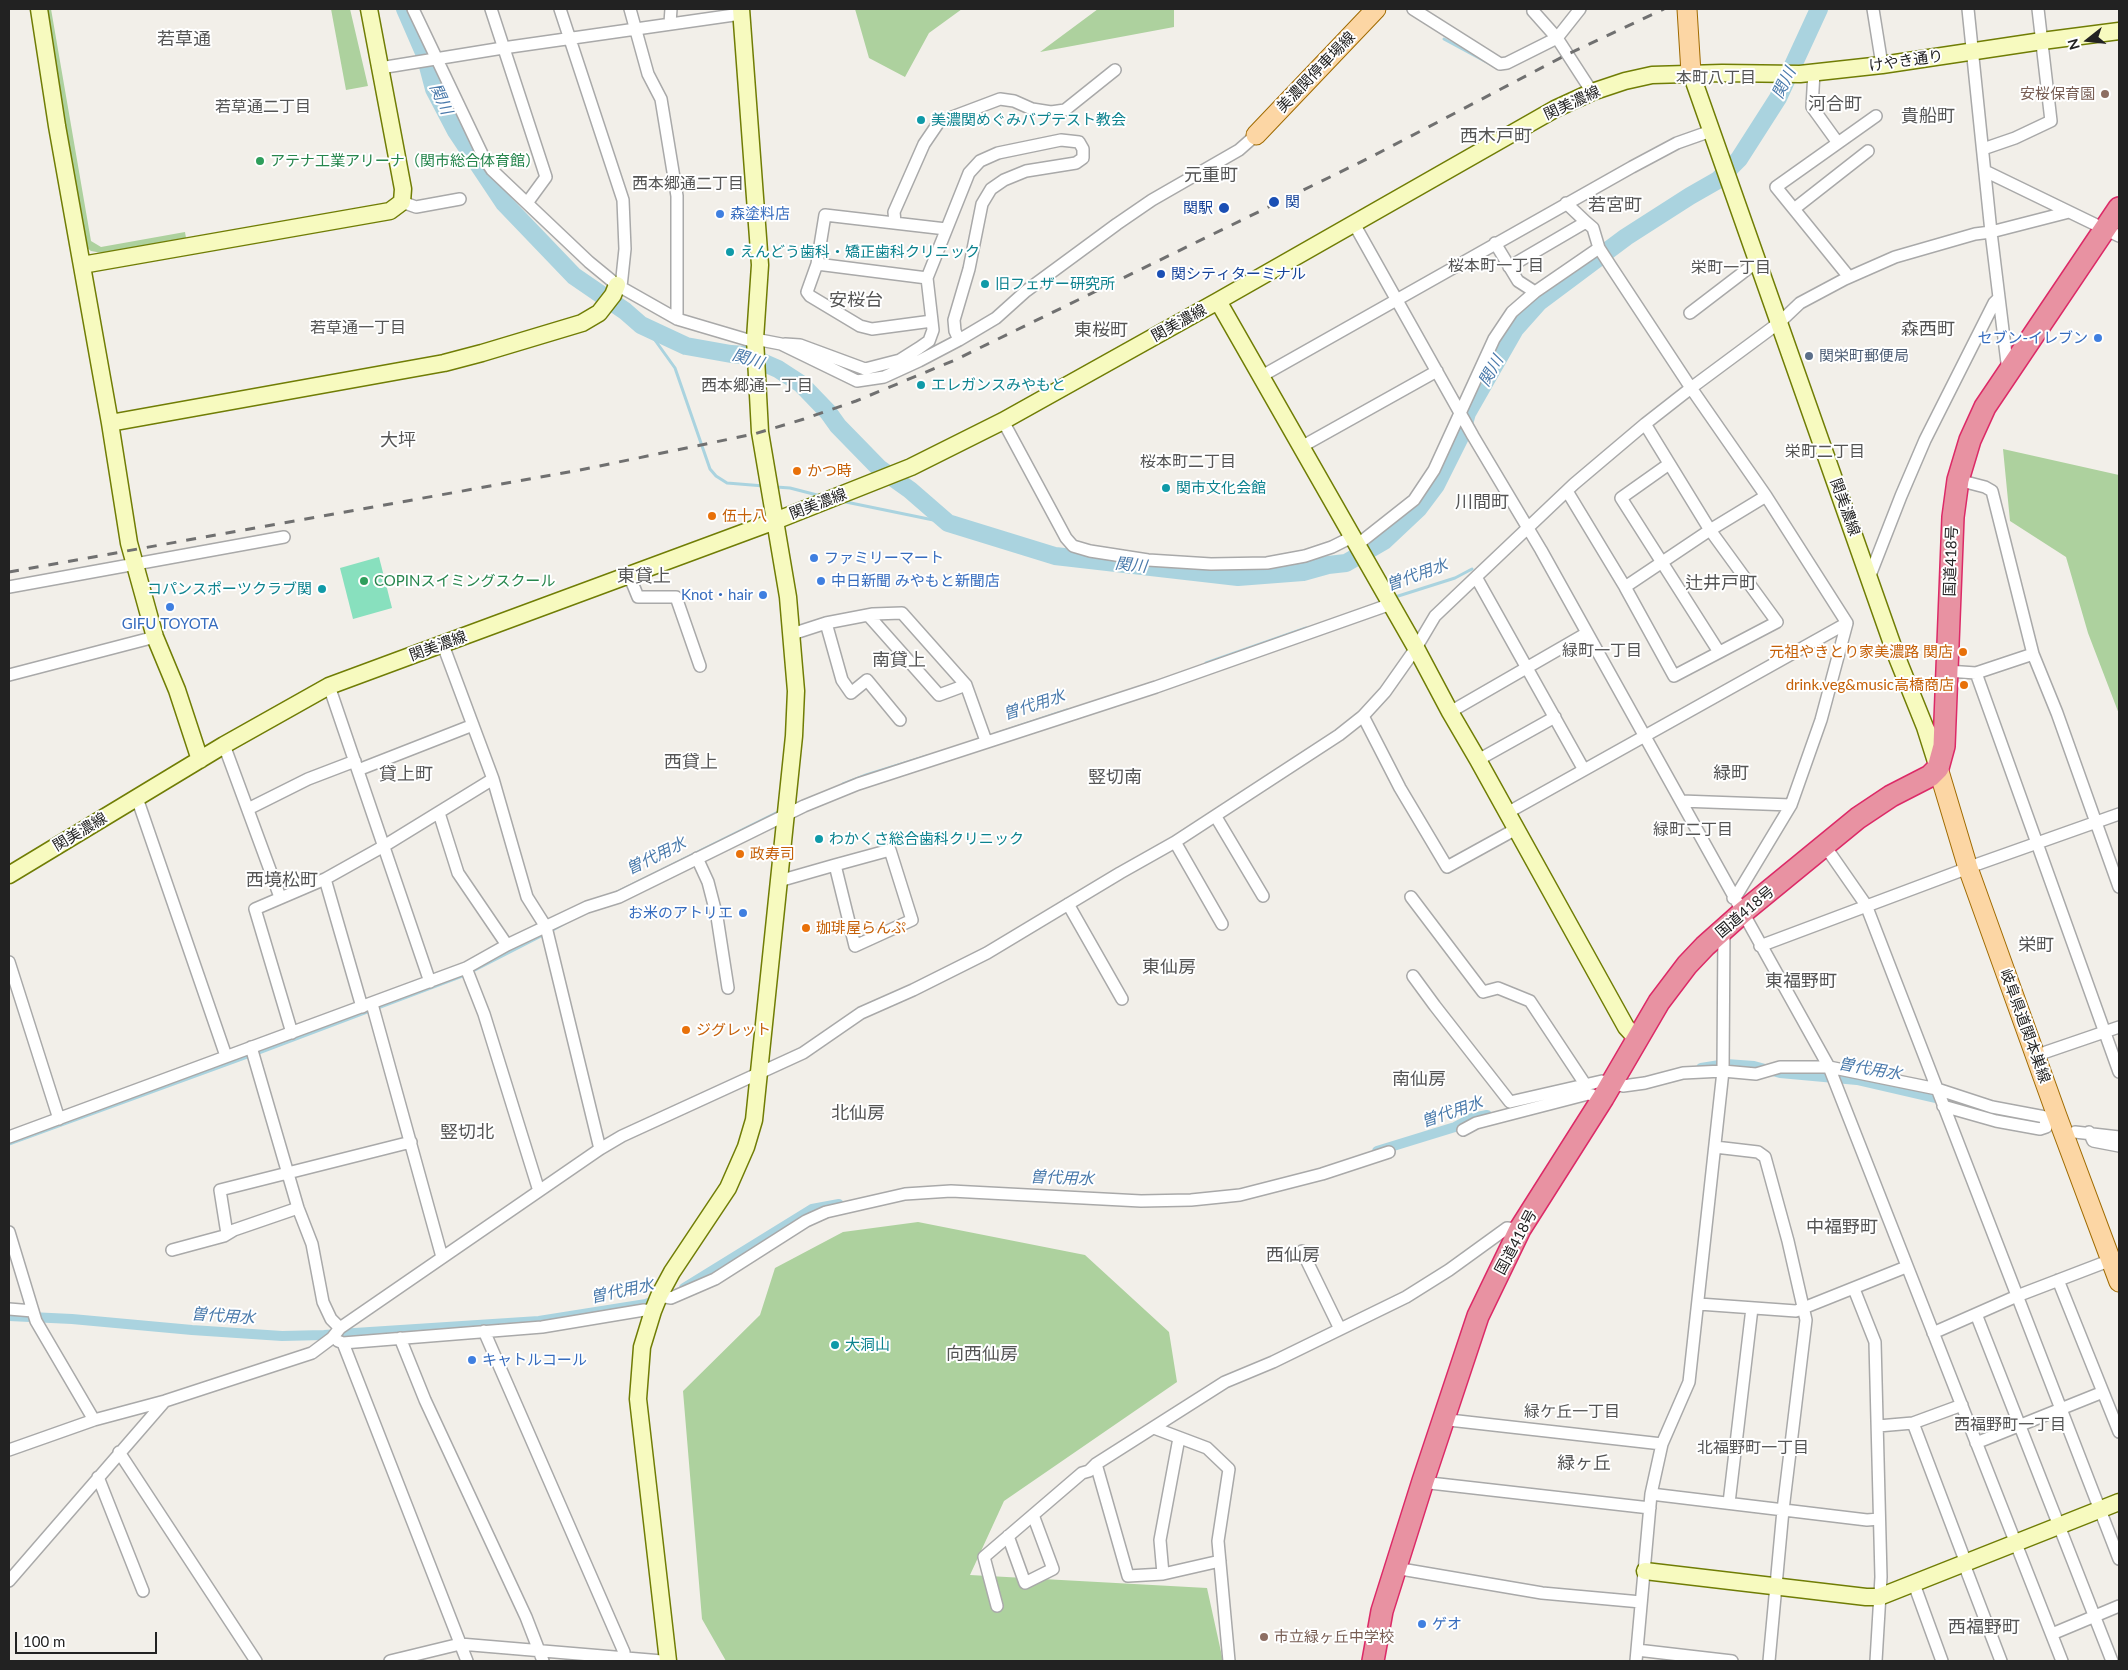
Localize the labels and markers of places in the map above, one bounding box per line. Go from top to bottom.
place label: 安桜保育園 [2020,85,2095,103]
marker: 安桜保育園 [2099,88,2111,100]
place label: 美濃関めぐみバプテスト教会 [931,111,1126,129]
marker: 美濃関めぐみバプテスト教会 [915,114,927,126]
place label: アテナ工業アリーナ（関市総合体育館） [270,152,540,170]
marker: アテナ工業アリーナ（関市総合体育館） [254,155,266,167]
place label: 関 [1285,193,1300,211]
marker: 関 [1267,195,1281,209]
place label: 関駅 [1183,199,1213,217]
marker: 関駅 [1217,201,1231,215]
place label: 森塗料店 [730,205,790,223]
marker: 森塗料店 [714,208,726,220]
place label: えんどう歯科・矯正歯科クリニック [740,243,980,261]
marker: えんどう歯科・矯正歯科クリニック [724,246,736,258]
place label: 関シティターミナル [1171,265,1306,283]
marker: 関シティターミナル [1155,268,1167,280]
place label: 旧フェザー研究所 [995,275,1115,293]
marker: 旧フェザー研究所 [979,278,991,290]
place label: セブン-イレブン [1977,329,2088,347]
marker: セブン-イレブン [2092,332,2104,344]
place label: 関栄町郵便局 [1819,347,1909,365]
marker: 関栄町郵便局 [1803,350,1815,362]
place label: エレガンスみやもと [931,376,1066,394]
marker: エレガンスみやもと [915,379,927,391]
place label: かつ時 [807,462,852,480]
marker: かつ時 [791,465,803,477]
place label: 関市文化会館 [1176,479,1266,497]
marker: 関市文化会館 [1160,482,1172,494]
place label: 伍十八 [722,507,767,525]
marker: 伍十八 [706,510,718,522]
place label: ファミリーマート [824,549,944,567]
marker: ファミリーマート [808,552,820,564]
place label: COPINスイミングスクール [374,572,555,590]
place label: 中日新聞 みやもと新聞店 [831,572,1000,590]
marker: COPINスイミングスクール [358,575,370,587]
marker: 中日新聞 みやもと新聞店 [815,575,827,587]
place label: コパンスポーツクラブ関 [147,580,312,598]
marker: コパンスポーツクラブ関 [316,583,328,595]
place label: Knot・hair [681,586,753,604]
marker: Knot・hair [757,589,769,601]
marker: GIFU TOYOTA [164,601,176,613]
place label: GIFU TOYOTA [122,615,218,633]
place label: 元祖やきとり家美濃路 関店 [1769,643,1953,661]
marker: 元祖やきとり家美濃路 関店 [1957,646,1969,658]
place label: drink.veg&music高橋商店 [1786,676,1954,694]
marker: drink.veg&music高橋商店 [1958,679,1970,691]
place label: わかくさ総合歯科クリニック [829,830,1024,848]
marker: わかくさ総合歯科クリニック [813,833,825,845]
place label: 政寿司 [750,845,795,863]
marker: 政寿司 [734,848,746,860]
place label: お米のアトリエ [628,904,733,922]
marker: お米のアトリエ [737,907,749,919]
place label: 珈琲屋らんぷ [816,919,906,937]
marker: 珈琲屋らんぷ [800,922,812,934]
place label: ジグレット [696,1021,771,1039]
marker: ジグレット [680,1024,692,1036]
place label: 大洞山 [845,1336,890,1354]
marker: 大洞山 [829,1339,841,1351]
place label: キャトルコール [482,1351,587,1369]
marker: キャトルコール [466,1354,478,1366]
place label: ゲオ [1432,1615,1462,1633]
marker: ゲオ [1416,1618,1428,1630]
place label: 市立緑ヶ丘中学校 [1274,1628,1394,1646]
marker: 市立緑ヶ丘中学校 [1258,1631,1270,1643]

